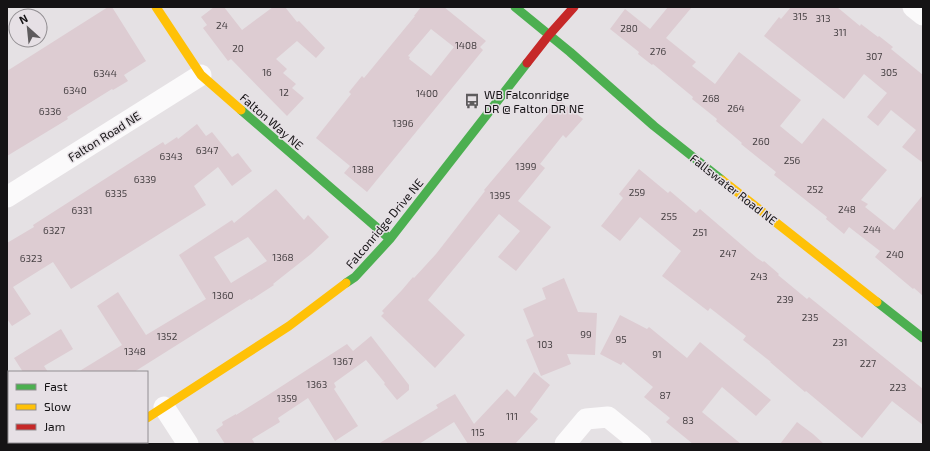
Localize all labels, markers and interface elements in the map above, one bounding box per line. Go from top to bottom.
north arrow [8,8,48,48]
house number: 315 [793,10,807,22]
text: N [17,11,30,26]
house number: 313 [815,12,831,24]
house number: 24 [216,19,228,31]
house number: 280 [620,22,638,34]
house number: 311 [833,26,847,38]
house number: 1408 [455,39,477,51]
house number: 20 [232,42,244,54]
house number: 276 [650,45,667,57]
house number: 307 [866,50,882,62]
house number: 16 [262,66,272,78]
house number: 305 [881,66,897,78]
house number: 6344 [93,67,117,79]
house number: 6340 [63,84,87,96]
house number: 12 [279,86,289,98]
house number: 1400 [416,87,438,99]
place label: WB Falconridge DR @ Falton DR NE [484,87,584,115]
street label: Falton Way NE [238,90,307,152]
bus stop icon: WB Falconridge DR @ Falton DR NE [463,92,481,110]
house number: 268 [702,92,720,104]
house number: 264 [727,102,745,114]
house number: 6336 [39,105,62,117]
street label: Falton Road NE [65,108,143,164]
house number: 1396 [393,117,414,129]
house number: 260 [752,135,770,147]
house number: 6347 [196,144,218,156]
house number: 6343 [160,150,183,162]
street label: Fallswater Road NE [688,151,780,227]
house number: 256 [784,154,801,166]
house number: 1399 [516,160,537,172]
house number: 1388 [352,163,374,175]
house number: 6339 [134,173,157,185]
street label: Falconridge Drive NE [342,175,426,271]
house number: 252 [807,183,824,195]
house number: 259 [629,186,646,198]
house number: 6335 [105,187,127,199]
house number: 1395 [490,189,510,201]
house number: 248 [838,203,856,215]
house number: 6331 [72,204,92,216]
house number: 255 [661,210,677,222]
house number: 244 [863,223,881,235]
house number: 6327 [43,224,65,236]
house number: 251 [693,226,707,238]
house number: 247 [720,247,736,259]
house number: 240 [886,248,904,260]
house number: 1368 [272,251,294,263]
house number: 6323 [20,252,42,264]
house number: 243 [750,270,768,282]
house number: 1360 [212,289,234,301]
house number: 239 [777,293,794,305]
house number: 235 [802,311,818,323]
house number: 99 [580,328,592,340]
house number: 1352 [157,330,178,342]
house number: 95 [615,333,627,345]
house number: 231 [832,336,848,348]
house number: 103 [537,338,553,350]
house number: 1348 [124,345,146,357]
house number: 91 [652,348,662,360]
house number: 1367 [333,355,353,367]
house number: 227 [860,357,876,369]
legend [8,371,148,443]
house number: 1363 [307,378,327,390]
text: Fast [44,379,68,393]
house number: 223 [890,381,906,393]
house number: 87 [659,389,671,401]
house number: 1359 [277,392,298,404]
text: Slow [44,399,71,413]
house number: 111 [506,410,518,422]
house number: 83 [682,414,694,426]
text: Jam [44,419,65,433]
house number: 115 [471,426,485,438]

